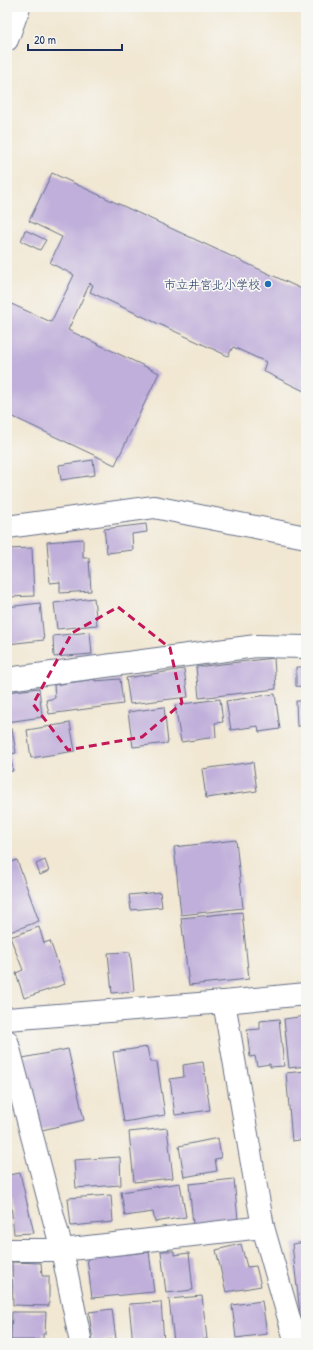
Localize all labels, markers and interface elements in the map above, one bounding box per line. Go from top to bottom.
scale bar [28,26,122,52]
text: 20 m [34,31,56,48]
place label: 市立井宮北小学校 [164,276,260,293]
marker: 市立井宮北小学校 [263,279,273,289]

